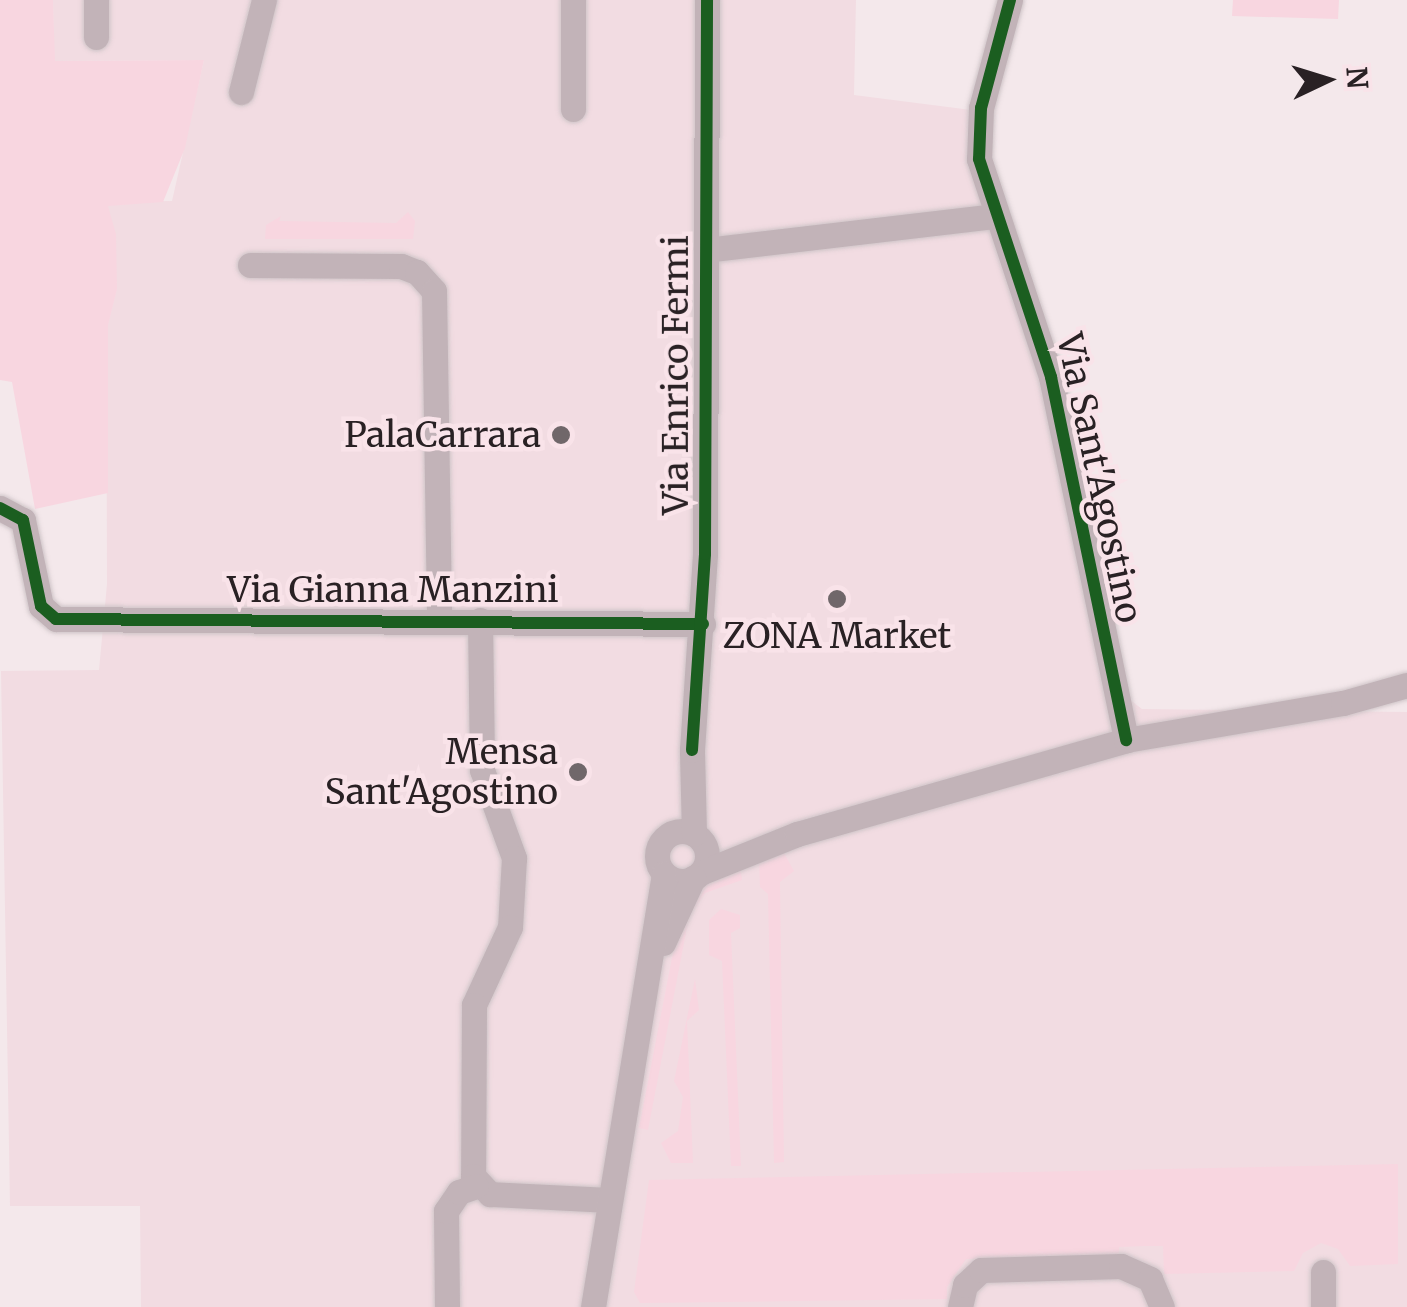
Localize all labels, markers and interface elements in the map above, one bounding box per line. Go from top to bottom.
north arrow [1277,30,1377,130]
text: N [1338,66,1376,90]
street label: Via Enrico Fermi [655,235,697,515]
street label: Via Sant'Agostino [1048,329,1150,627]
place label: PalaCarrara [344,414,541,456]
marker: PalaCarrara [550,424,572,446]
street label: Via Gianna Manzini [227,569,559,611]
marker: ZONA Market [826,588,848,610]
place label: ZONA Market [723,615,951,657]
place label: Mensa Sant'Agostino [325,731,558,813]
marker: Mensa Sant'Agostino [567,761,589,783]

